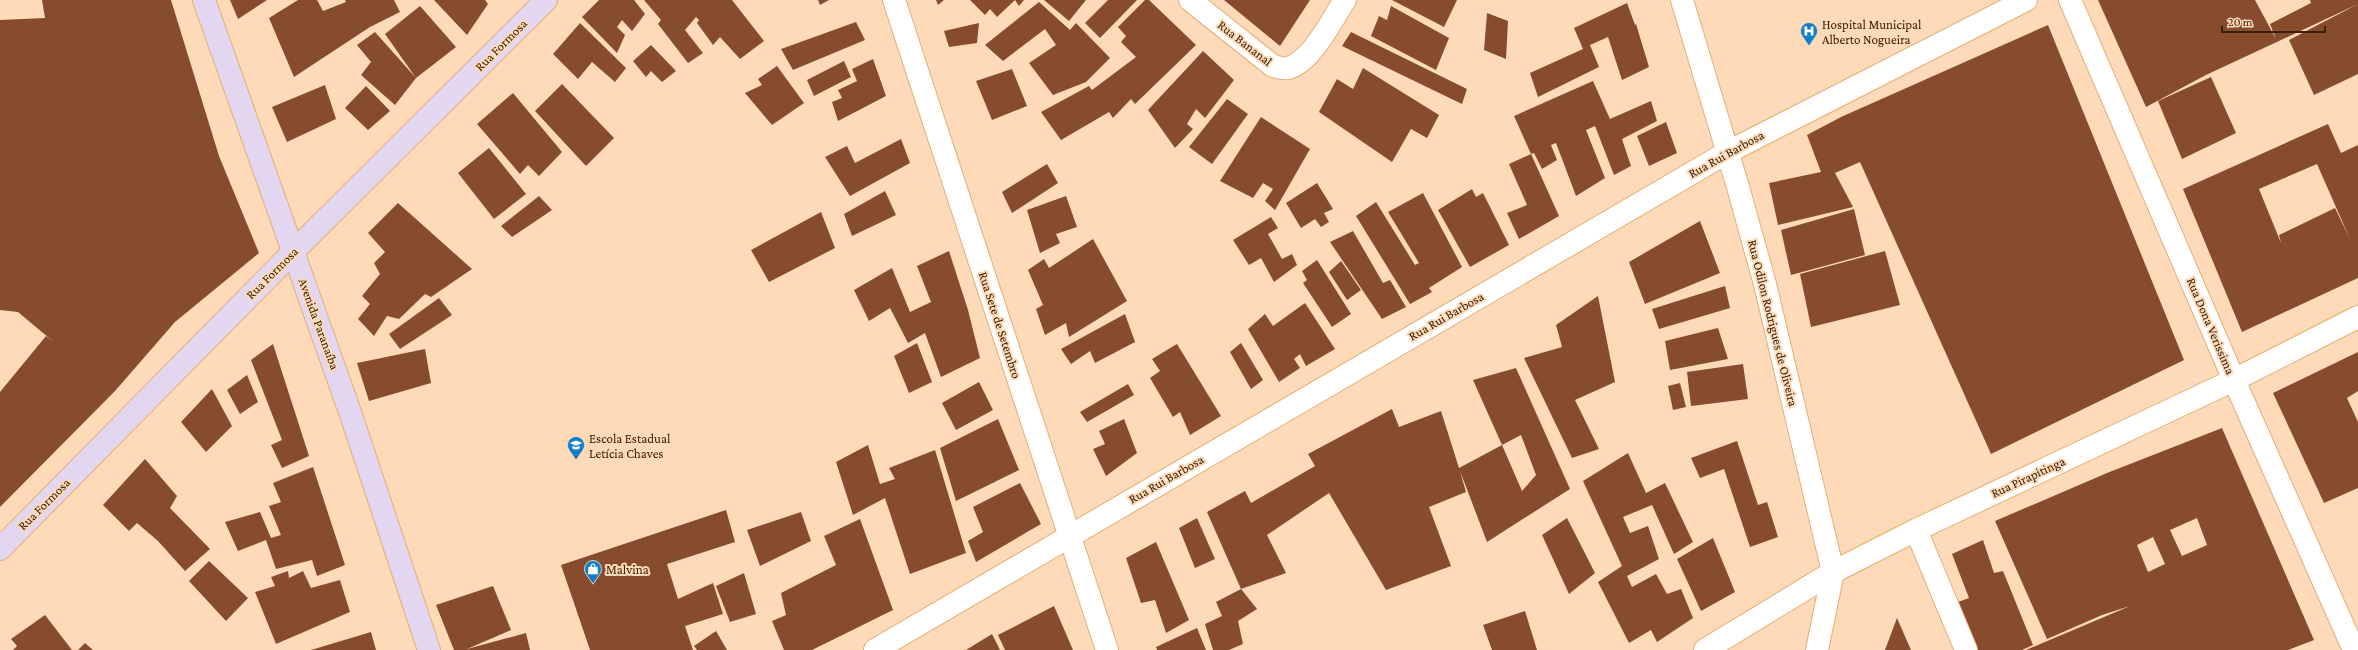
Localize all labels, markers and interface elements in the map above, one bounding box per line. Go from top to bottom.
scale bar [2222,8,2325,34]
text: 20 m [2228,15,2253,29]
street label: Rua Formosa [472,16,530,74]
street label: Rua Bananal [1215,17,1276,69]
place label: Hospital Municipal Alberto Nogueira [1822,17,1922,47]
hospital icon: Hospital Municipal Alberto Nogueira [1799,21,1819,46]
street label: Rua Rui Barbosa [1686,127,1766,181]
street label: Rua Odilon Rodrigues de Oliveira [1745,238,1801,408]
street label: Rua Formosa [243,244,301,302]
street label: Rua Sete de Setembro [976,270,1024,380]
street label: Rua Dona Verissima [2184,275,2238,377]
street label: Avenida Paranaíba [295,276,343,372]
street label: Rua Rui Barbosa [1406,288,1486,344]
place label: Escola Estadual Letícia Chaves [589,431,671,461]
school or university icon: Escola Estadual Letícia Chaves [566,435,586,460]
street label: Rua Rui Barbosa [1126,451,1206,507]
street label: Rua Pirapitinga [1989,453,2067,501]
street label: Rua Formosa [15,475,73,533]
shop icon: Malvina [583,559,603,584]
place label: Malvina [606,562,649,577]

